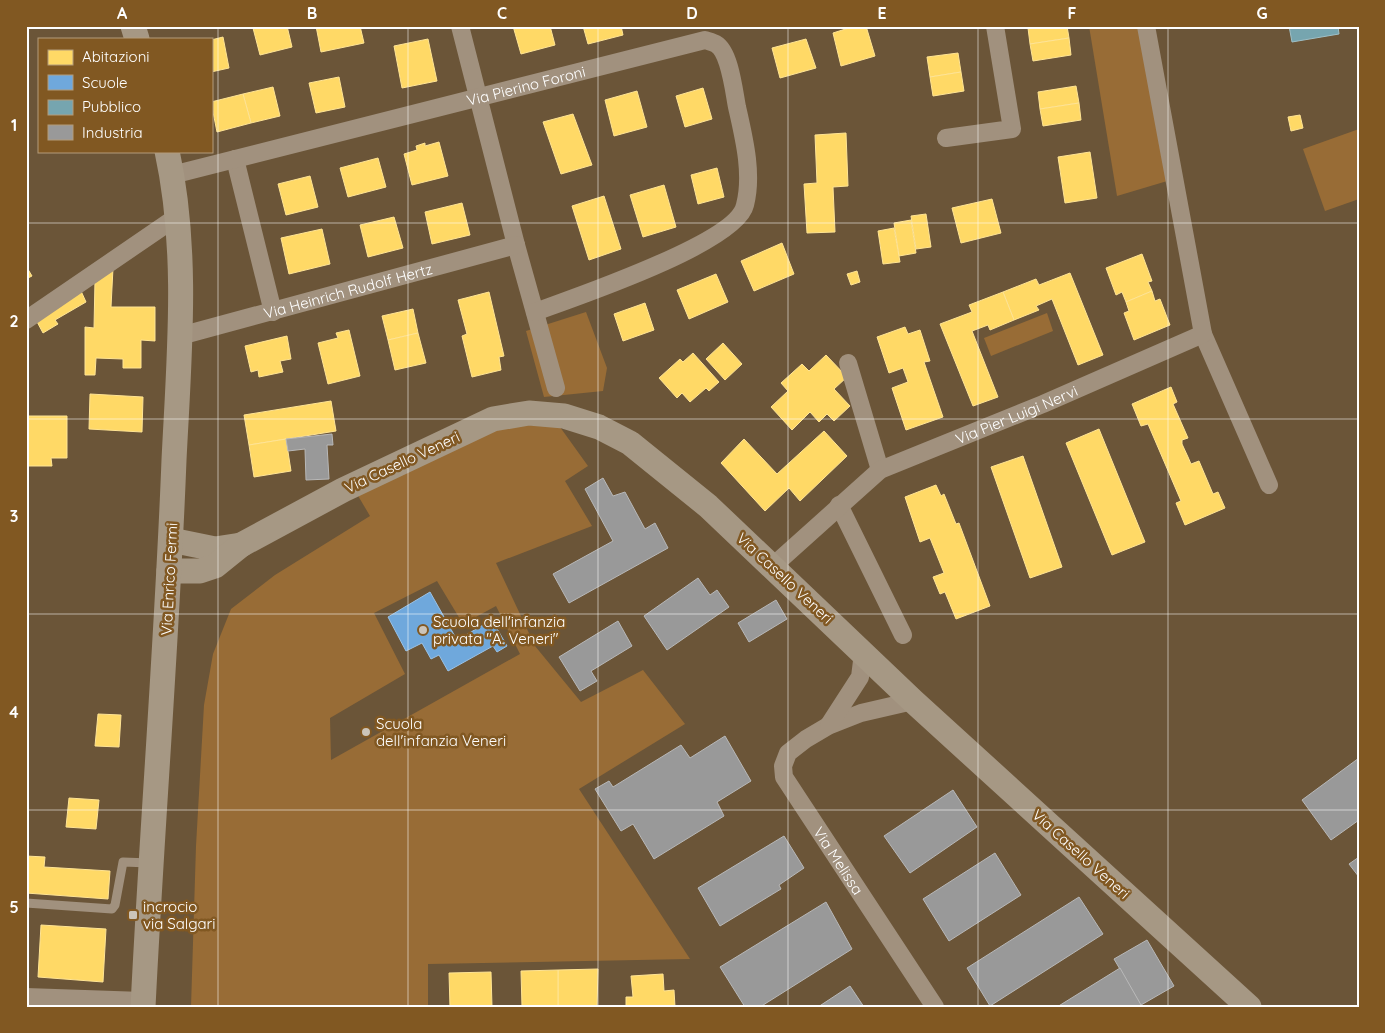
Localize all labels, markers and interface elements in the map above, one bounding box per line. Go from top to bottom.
text: A [117,3,128,23]
text: B [307,3,317,23]
text: C [497,3,507,23]
text: D [686,3,698,23]
text: E [877,3,887,23]
text: F [1068,3,1077,23]
text: G [1256,3,1268,23]
legend [38,38,212,152]
text: Abitazioni [82,47,150,66]
street label: Via Pierino Foroni [465,61,587,110]
text: Scuole [82,73,128,92]
text: Pubblico [82,97,141,116]
text: 1 [11,115,17,135]
text: Industria [82,123,142,142]
street label: Via Heinrich Rudolf Hertz [262,259,434,322]
text: 2 [9,311,19,331]
street label: Via Pier Luigi Nervi [952,381,1080,448]
street label: Via Casello Veneri [341,427,463,497]
text: 3 [10,506,18,526]
street label: Via Enrico Fermi [157,522,181,636]
street label: Via Casello Veneri [733,528,837,628]
place label: Scuola dell'infanzia privata "A. Veneri" [433,612,565,648]
marker: Scuola dell'infanzia privata "A. Veneri" [417,624,429,636]
text: 4 [9,702,19,722]
place label: Scuola dell'infanzia Veneri [376,714,506,750]
marker: Scuola dell'infanzia Veneri [360,726,372,738]
street label: Via Casello Veneri [1028,805,1134,903]
street label: Via Melissa [810,823,868,898]
text: 5 [9,897,19,917]
place label: incrocio via Salgari [143,897,216,933]
marker: incrocio via Salgari [127,909,139,921]

